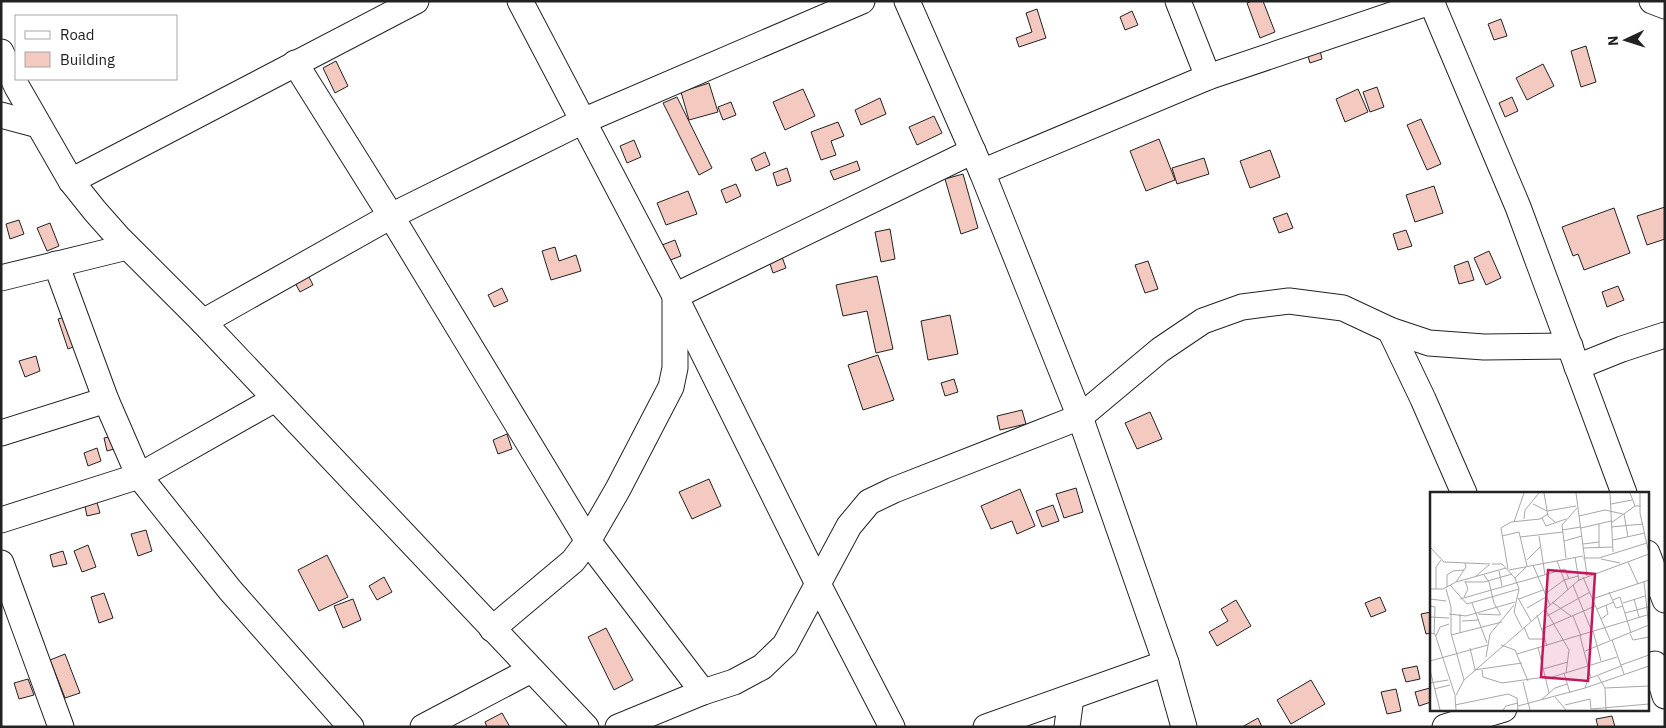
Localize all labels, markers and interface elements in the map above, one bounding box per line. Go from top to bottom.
legend [15,15,178,80]
north arrow [1601,15,1651,65]
text: Road [60,25,95,44]
text: N [1604,35,1622,47]
text: Building [60,50,115,69]
inset map [1430,492,1648,710]

